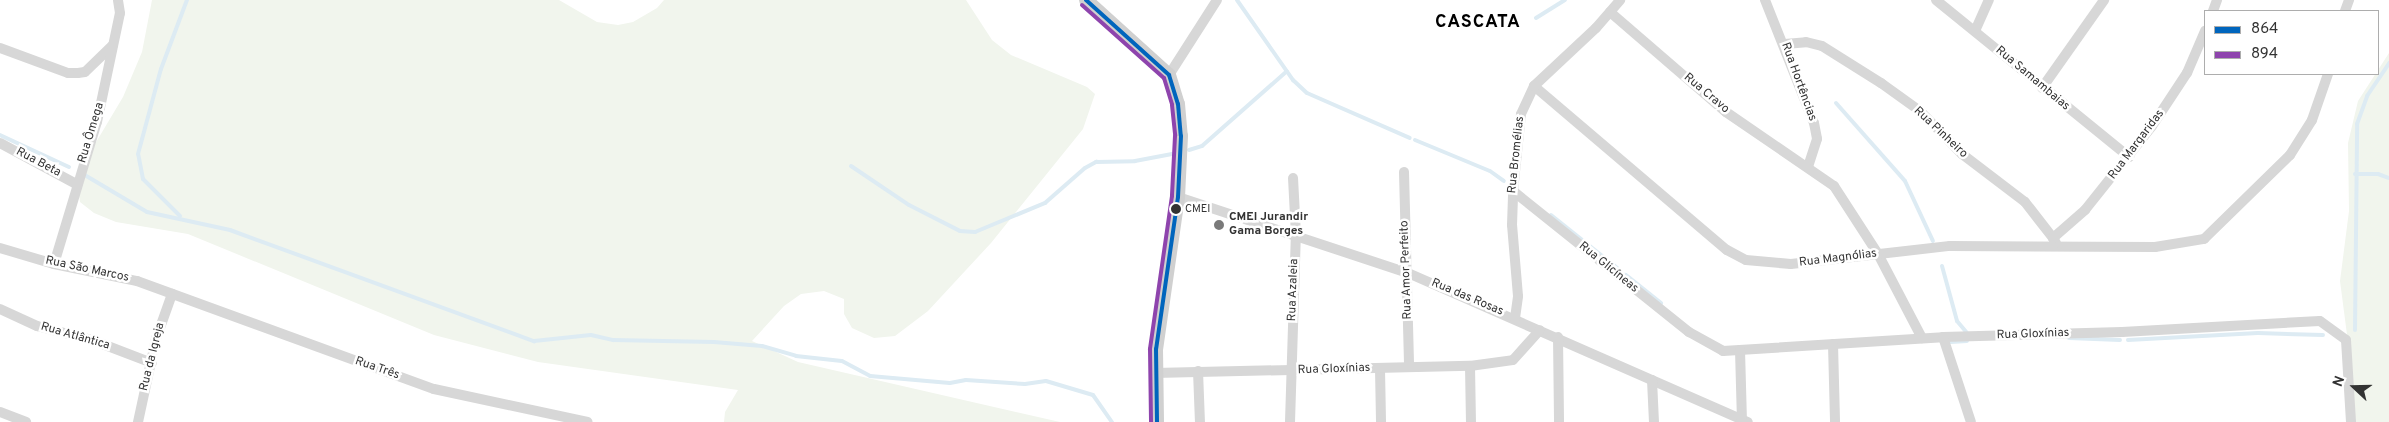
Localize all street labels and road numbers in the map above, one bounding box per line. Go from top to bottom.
street label: Rua Hortências [1777,41,1819,123]
street label: Rua Samambaias [1992,44,2072,114]
street label: Rua Cravo [1680,71,1732,117]
street label: Rua Ômega [76,101,108,165]
street label: Rua Pinheiro [1910,104,1970,162]
street label: Rua Margaridas [2106,107,2168,183]
street label: Rua Bromélias [1506,116,1528,194]
street label: Rua Beta [13,145,63,181]
street label: Rua Amor Perfeito [1398,220,1416,320]
street label: Rua Glicíneas [1575,240,1641,296]
street label: Rua Magnólias [1798,247,1878,271]
street label: Rua São Marcos [44,254,130,286]
street label: Rua Azaleia [1286,258,1302,322]
street label: Rua das Rosas [1429,276,1505,320]
street label: Rua Atlântica [39,320,111,354]
street label: Rua da Igreja [138,321,168,393]
street label: Rua Gloxínias [1996,327,2070,343]
street label: Rua Três [353,355,401,383]
street label: Rua Gloxínias [1297,362,1371,378]

